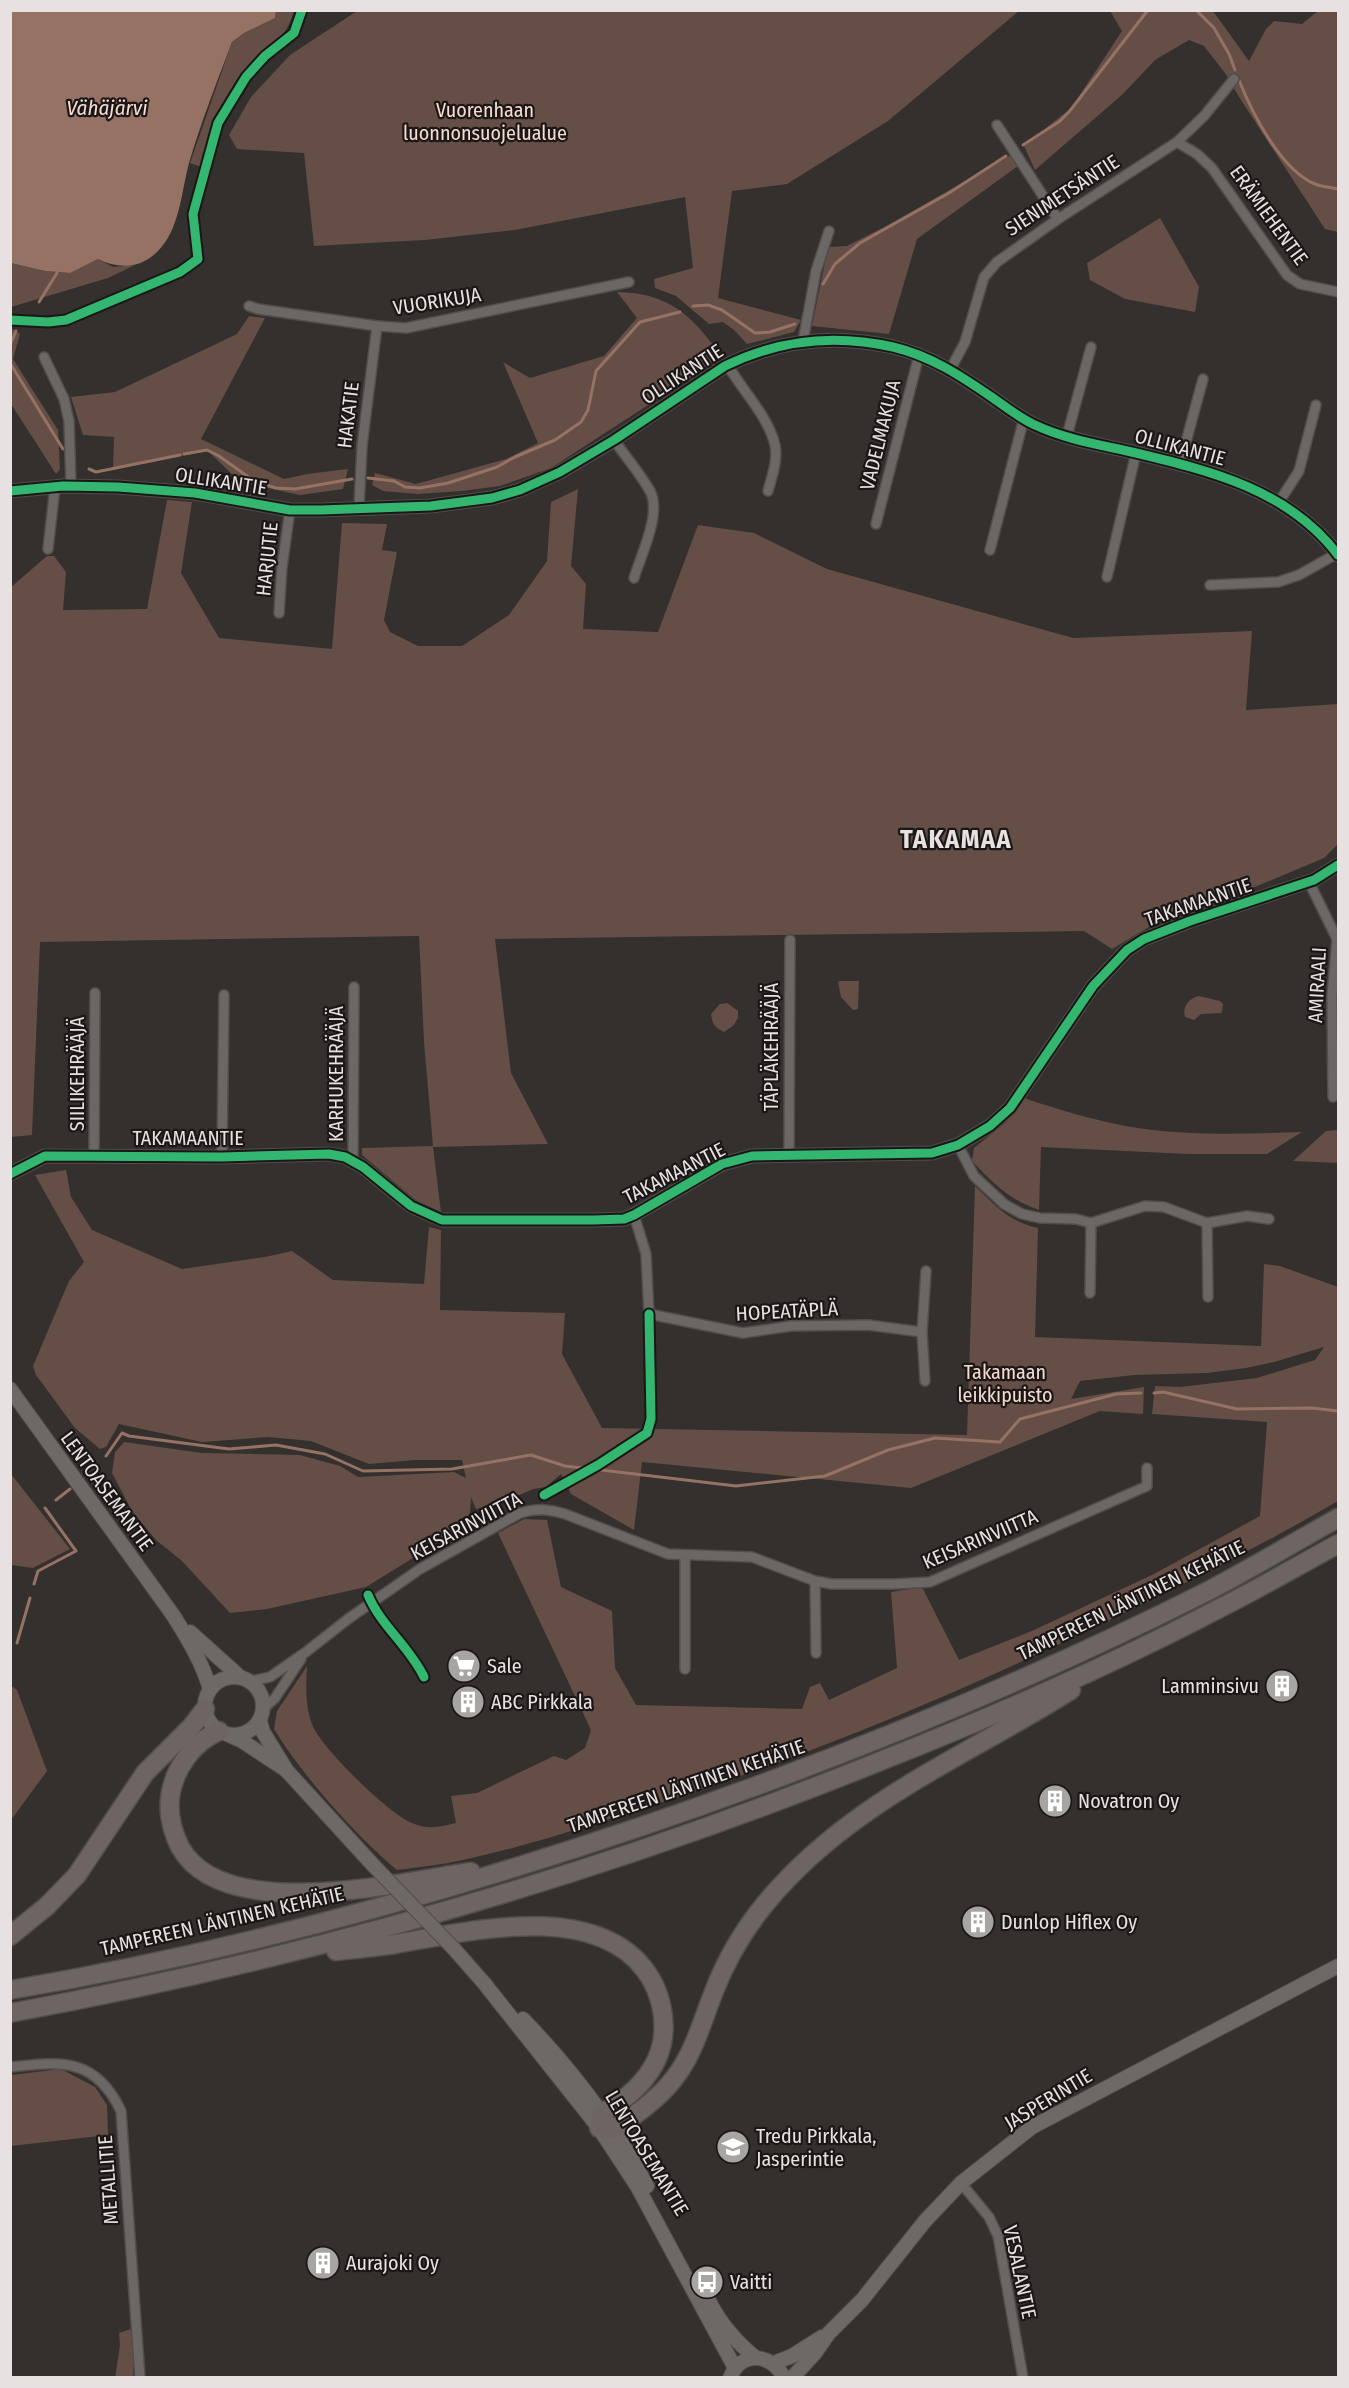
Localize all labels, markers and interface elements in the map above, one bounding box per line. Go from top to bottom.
water label: Vähäjärvi [67,95,148,121]
park label: Vuorenhaan luonnonsuojelualue [403,98,567,145]
street label: SIENIMETSÄNTIE [1001,149,1123,241]
street label: ERÄMIEHENTIE [1225,161,1313,269]
street label: VUORIKUJA [391,282,483,320]
street label: OLLIKANTIE [637,339,727,409]
street label: VADELMAKUJA [855,377,905,493]
street label: HAKATIE [332,380,364,450]
street label: OLLIKANTIE [1132,423,1228,471]
street label: OLLIKANTIE [173,462,269,500]
street label: HARJUTIE [251,521,283,597]
district label: TAKAMAA [900,824,1012,855]
street label: TAKAMAANTIE [1142,873,1254,931]
street label: AMIRAALI [1303,946,1331,1024]
street label: TÄPLÄKEHRÄÄJÄ [759,982,783,1111]
street label: KARHUKEHRÄÄJÄ [324,1006,348,1142]
street label: SIILIKEHRÄÄJÄ [65,1016,89,1131]
street label: TAKAMAANTIE [132,1126,244,1150]
street label: TAKAMAANTIE [619,1137,729,1209]
street label: HOPEATÄPLÄ [735,1296,839,1326]
park label: Takamaan leikkipuisto [957,1360,1053,1407]
street label: LENTOASEMANTIE [56,1427,158,1555]
street label: KEISARINVIITTA [406,1486,526,1565]
street label: KEISARINVIITTA [919,1504,1042,1574]
street label: TAMPEREEN LÄNTINEN KEHÄTIE [1014,1535,1248,1665]
supermarket icon: Sale [446,1648,482,1684]
place label: Sale [487,1654,522,1678]
building icon: Lamminsivu [1264,1668,1300,1704]
place label: Lamminsivu [1161,1674,1259,1698]
building icon: ABC Pirkkala [450,1684,486,1720]
place label: ABC Pirkkala [491,1690,593,1714]
street label: TAMPEREEN LÄNTINEN KEHÄTIE [564,1734,808,1838]
building icon: Novatron Oy [1037,1783,1073,1819]
place label: Novatron Oy [1078,1789,1179,1813]
street label: TAMPEREEN LÄNTINEN KEHÄTIE [98,1881,346,1961]
building icon: Dunlop Hiflex Oy [960,1904,996,1940]
place label: Dunlop Hiflex Oy [1001,1910,1137,1934]
street label: JASPERINTIE [1000,2064,1096,2134]
street label: LENTOASEMANTIE [600,2086,694,2220]
place label: Tredu Pirkkala, Jasperintie [756,2124,876,2171]
school or university icon: Tredu Pirkkala, Jasperintie [715,2129,751,2165]
street label: METALLITIE [93,2135,123,2225]
street label: VESALANTIE [998,2223,1042,2321]
building icon: Aurajoki Oy [305,2245,341,2281]
place label: Aurajoki Oy [346,2251,439,2275]
bus stop icon: Vaitti [689,2264,725,2300]
place label: Vaitti [730,2270,772,2294]

